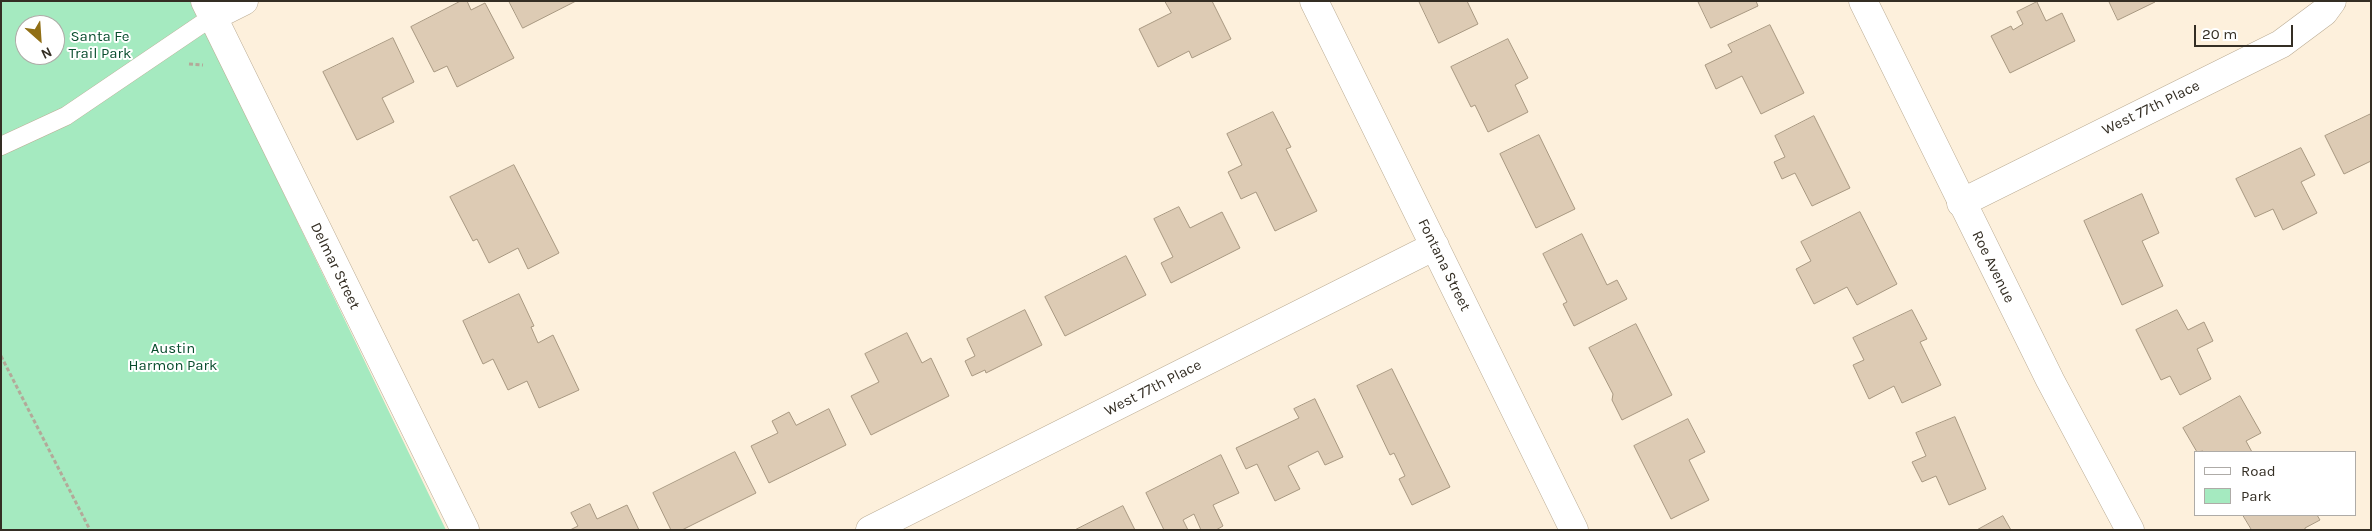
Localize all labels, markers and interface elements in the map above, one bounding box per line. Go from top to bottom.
north arrow [15,15,65,65]
scale bar [2197,15,2296,47]
text: 20 m [2202,25,2237,43]
park label: Santa Fe Trail Park [69,28,131,63]
text: N [38,43,55,63]
street label: West 77th Place [2099,77,2203,139]
street label: Fontana Street [1414,216,1474,314]
street label: Delmar Street [306,220,364,312]
street label: Roe Avenue [1968,228,2018,306]
park label: Austin Harmon Park [129,340,217,375]
street label: West 77th Place [1102,356,1204,420]
legend [2194,451,2357,516]
text: Road [2241,462,2276,480]
text: Park [2241,487,2271,505]

